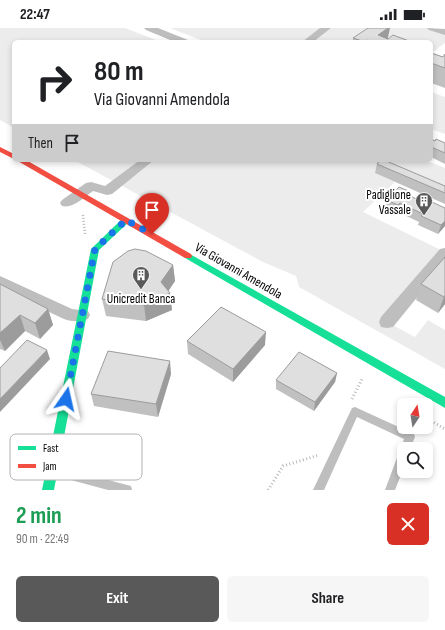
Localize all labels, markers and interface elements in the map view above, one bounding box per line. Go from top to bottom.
text: 22:47 [20,5,50,24]
text: 80 m [94,55,143,88]
icon: right [28,56,80,108]
text: Via Giovanni Amendola [94,89,230,110]
icon: arrive [61,132,83,154]
text: Then [28,134,53,153]
place label: Padiglione Vassale [366,187,411,218]
building icon: Padiglione Vassale [414,191,434,216]
pin [135,193,169,234]
icon: arrive [141,199,163,221]
street label: Via Giovanni Amendola [192,239,285,302]
building icon: Unicredit Banca [131,265,151,290]
place label: Unicredit Banca [107,291,175,307]
position arrow [45,378,87,420]
north arrow [397,398,433,434]
map controls [397,398,433,478]
legend [10,434,142,480]
text: Fast [43,442,59,455]
button: search [397,442,433,478]
text: Jam [42,460,57,473]
text: 2 min [16,501,62,530]
button: close [387,503,429,545]
text: 90 m · 22:49 [16,531,69,547]
button: Exit [16,576,219,622]
button: Share [227,576,429,622]

